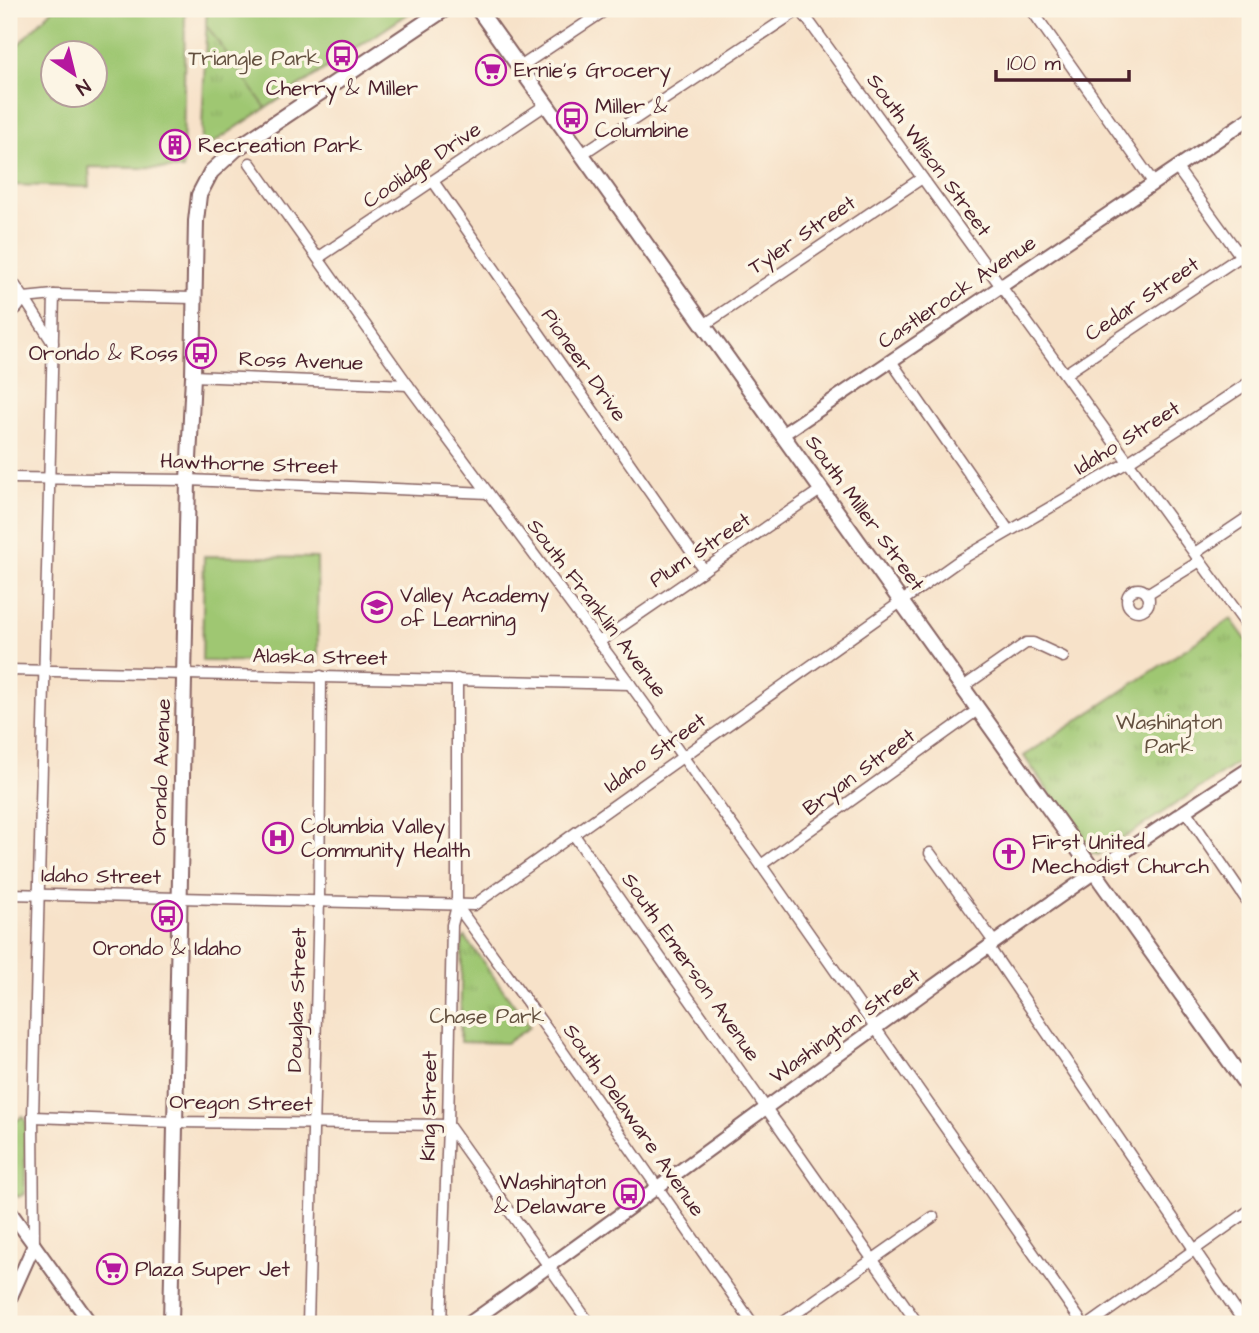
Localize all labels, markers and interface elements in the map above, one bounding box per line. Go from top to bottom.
north arrow [38,38,108,108]
scale bar [996,38,1130,82]
bus stop icon: Cherry & Miller [325,39,359,73]
park label: Triangle Park [188,44,320,75]
text: 100 m [1007,49,1062,78]
supermarket icon: Ernie's Grocery [474,53,508,87]
place label: Ernie's Grocery [514,56,672,87]
street label: South Wilson Street [860,67,998,243]
text: N [70,72,96,101]
place label: Cherry & Miller [266,74,419,105]
place label: Miller & Columbine [595,92,689,145]
bus stop icon: Miller & Columbine [555,101,589,135]
street label: Coolidge Drive [357,115,488,217]
building icon: Recreation Park [158,128,192,162]
place label: Recreation Park [198,131,362,160]
street label: Tyler Street [742,188,863,283]
street label: Castlerock Avenue [872,228,1042,356]
street label: Cedar Street [1079,250,1205,348]
street label: Pioneer Drive [534,303,634,427]
bus stop icon: Orondo & Ross [184,336,218,370]
place label: Orondo & Ross [29,339,178,368]
street label: Ross Avenue [238,344,364,378]
street label: Idaho Street [1068,394,1186,482]
street label: South Miller Street [798,429,932,597]
street label: Hawthorne Street [160,446,339,482]
street label: Plum Street [643,505,757,595]
street label: South Franklin Avenue [520,513,674,703]
place label: Valley Academy of Learning [400,581,550,636]
school or university icon: Valley Academy of Learning [360,590,394,624]
street label: Alaska Street [252,641,388,673]
street label: Orondo Avenue [144,698,178,846]
street label: Idaho Street [598,706,712,800]
park label: Washington Park [1116,708,1222,761]
street label: Bryan Street [797,721,923,824]
place label: Columbia Valley Community Health [301,812,471,867]
hospital icon: Columbia Valley Community Health [261,821,295,855]
place label: First United Mechodist Church [1032,828,1209,881]
church icon: First United Mechodist Church [992,837,1026,871]
street label: Idaho Street [41,860,162,892]
street label: South Emerson Avenue [615,867,767,1067]
bus stop icon: Orondo & Idaho [150,899,184,933]
street label: Douglas Street [280,927,316,1073]
place label: Orondo & Idaho [93,934,241,963]
street label: Washington Street [764,961,928,1092]
park label: Chase Park [430,1002,545,1031]
street label: South Delaware Avenue [556,1018,712,1222]
street label: King Street [414,1050,446,1161]
street label: Oregon Street [169,1087,313,1121]
place label: Washington & Delaware [494,1168,606,1221]
bus stop icon: Washington & Delaware [612,1177,646,1211]
supermarket icon: Plaza Super Jet [95,1252,129,1286]
place label: Plaza Super Jet [135,1255,291,1285]

